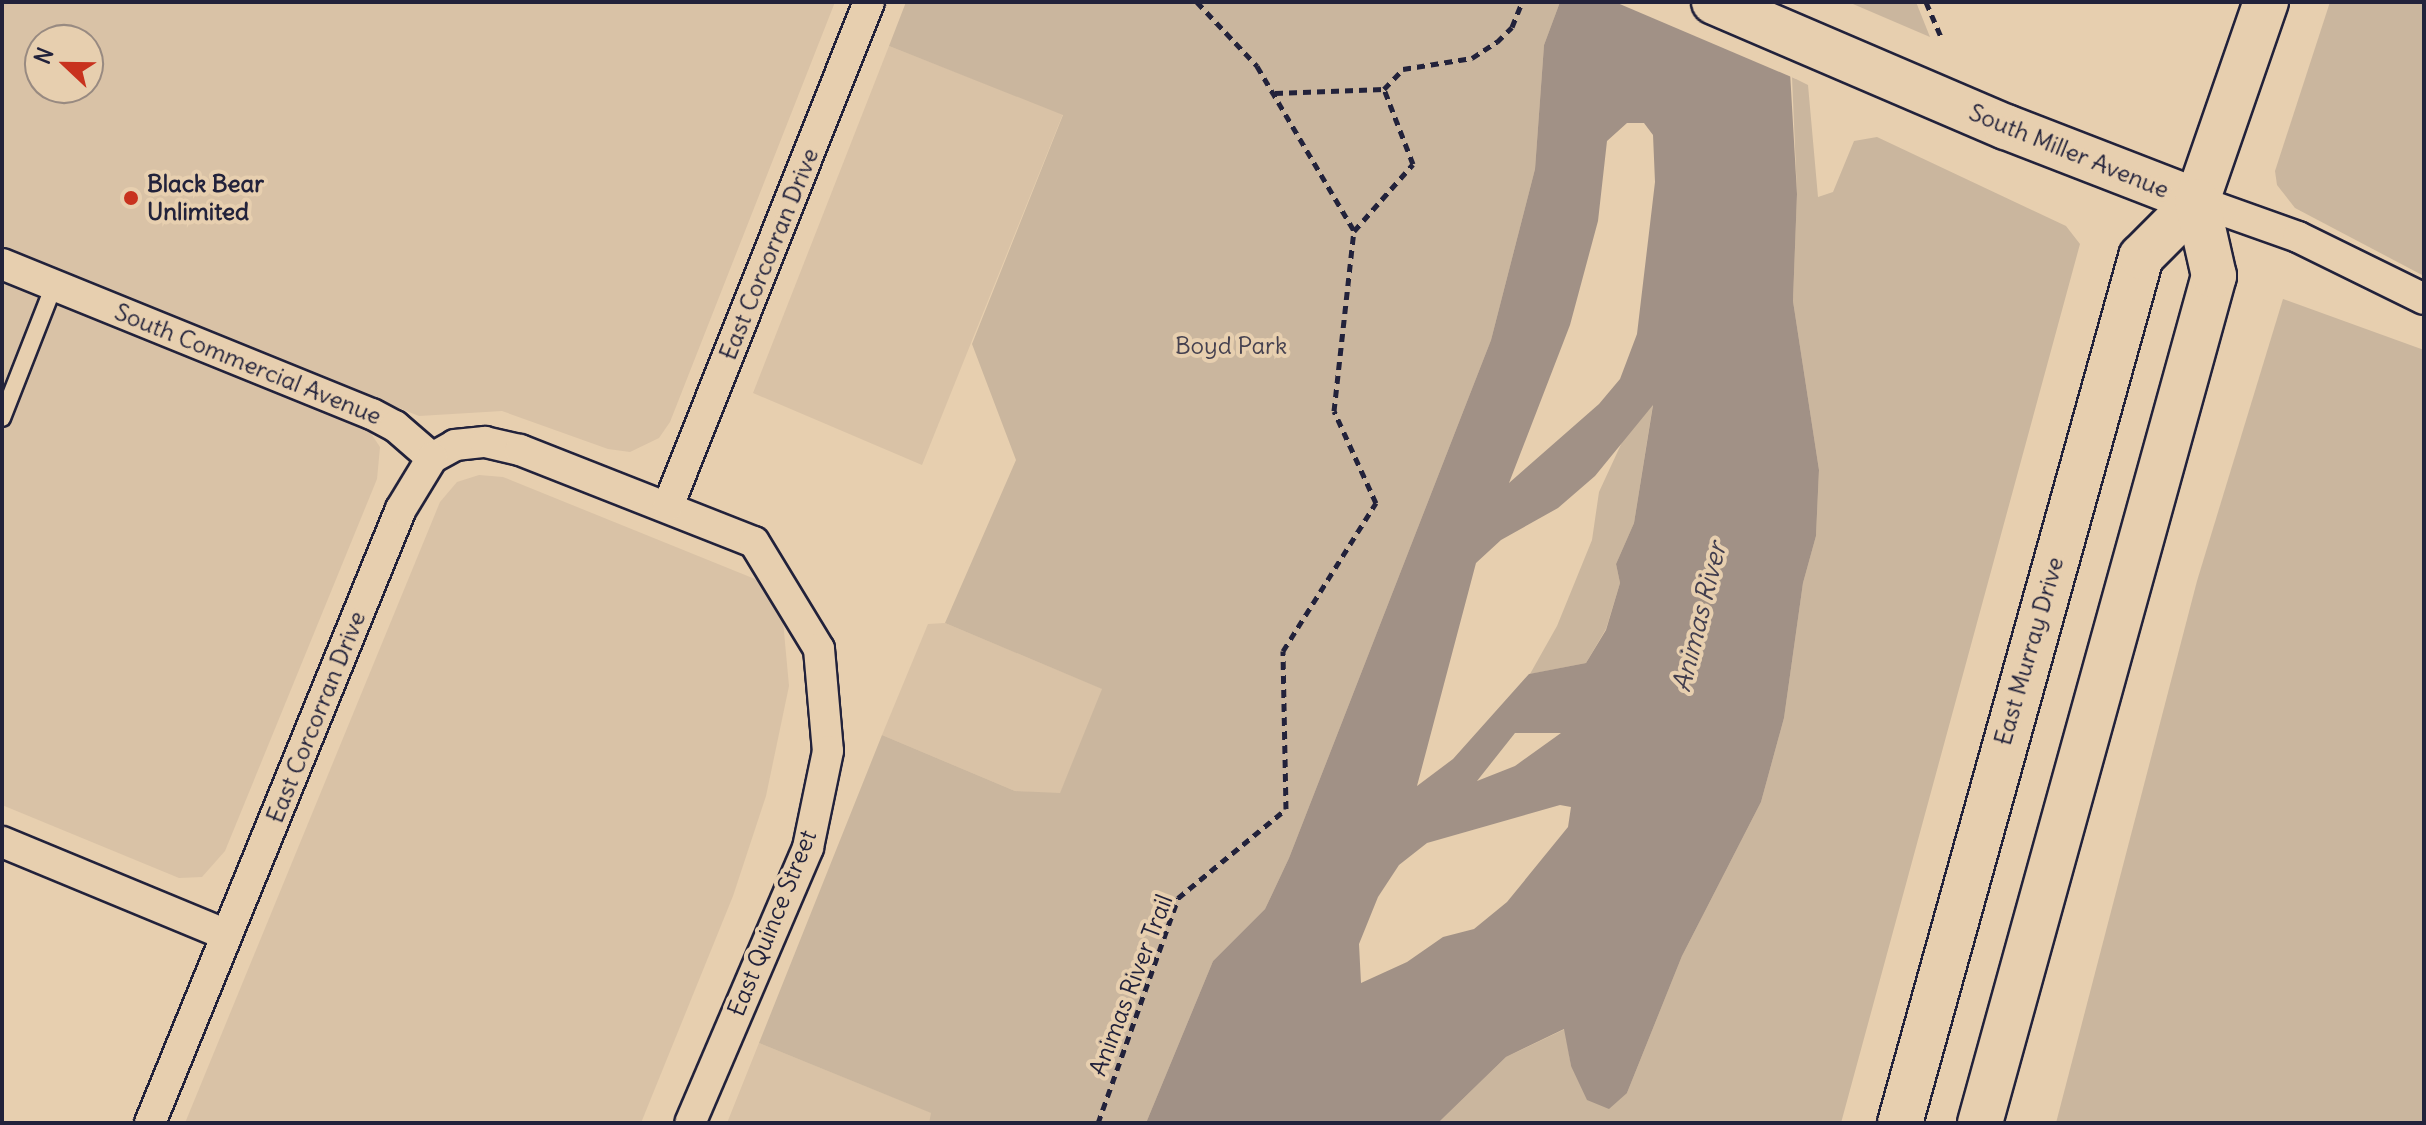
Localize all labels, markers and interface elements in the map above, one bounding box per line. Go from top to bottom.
north arrow [24,24,104,104]
text: N [28,43,59,68]
street label: South Miller Avenue [1965,98,2173,204]
street label: East Corcorran Drive [713,144,825,364]
place label: Black Bear Unlimited [147,170,264,226]
marker: Black Bear Unlimited [122,189,140,207]
street label: South Commercial Avenue [110,297,386,431]
park label: Boyd Park [1175,332,1287,360]
water label: Animas River [1665,539,1733,695]
street label: East Murray Drive [1988,554,2070,748]
street label: East Corcorran Drive [260,607,372,827]
street label: East Quince Street [722,826,822,1020]
street label: Animas River Trail [1083,890,1179,1080]

